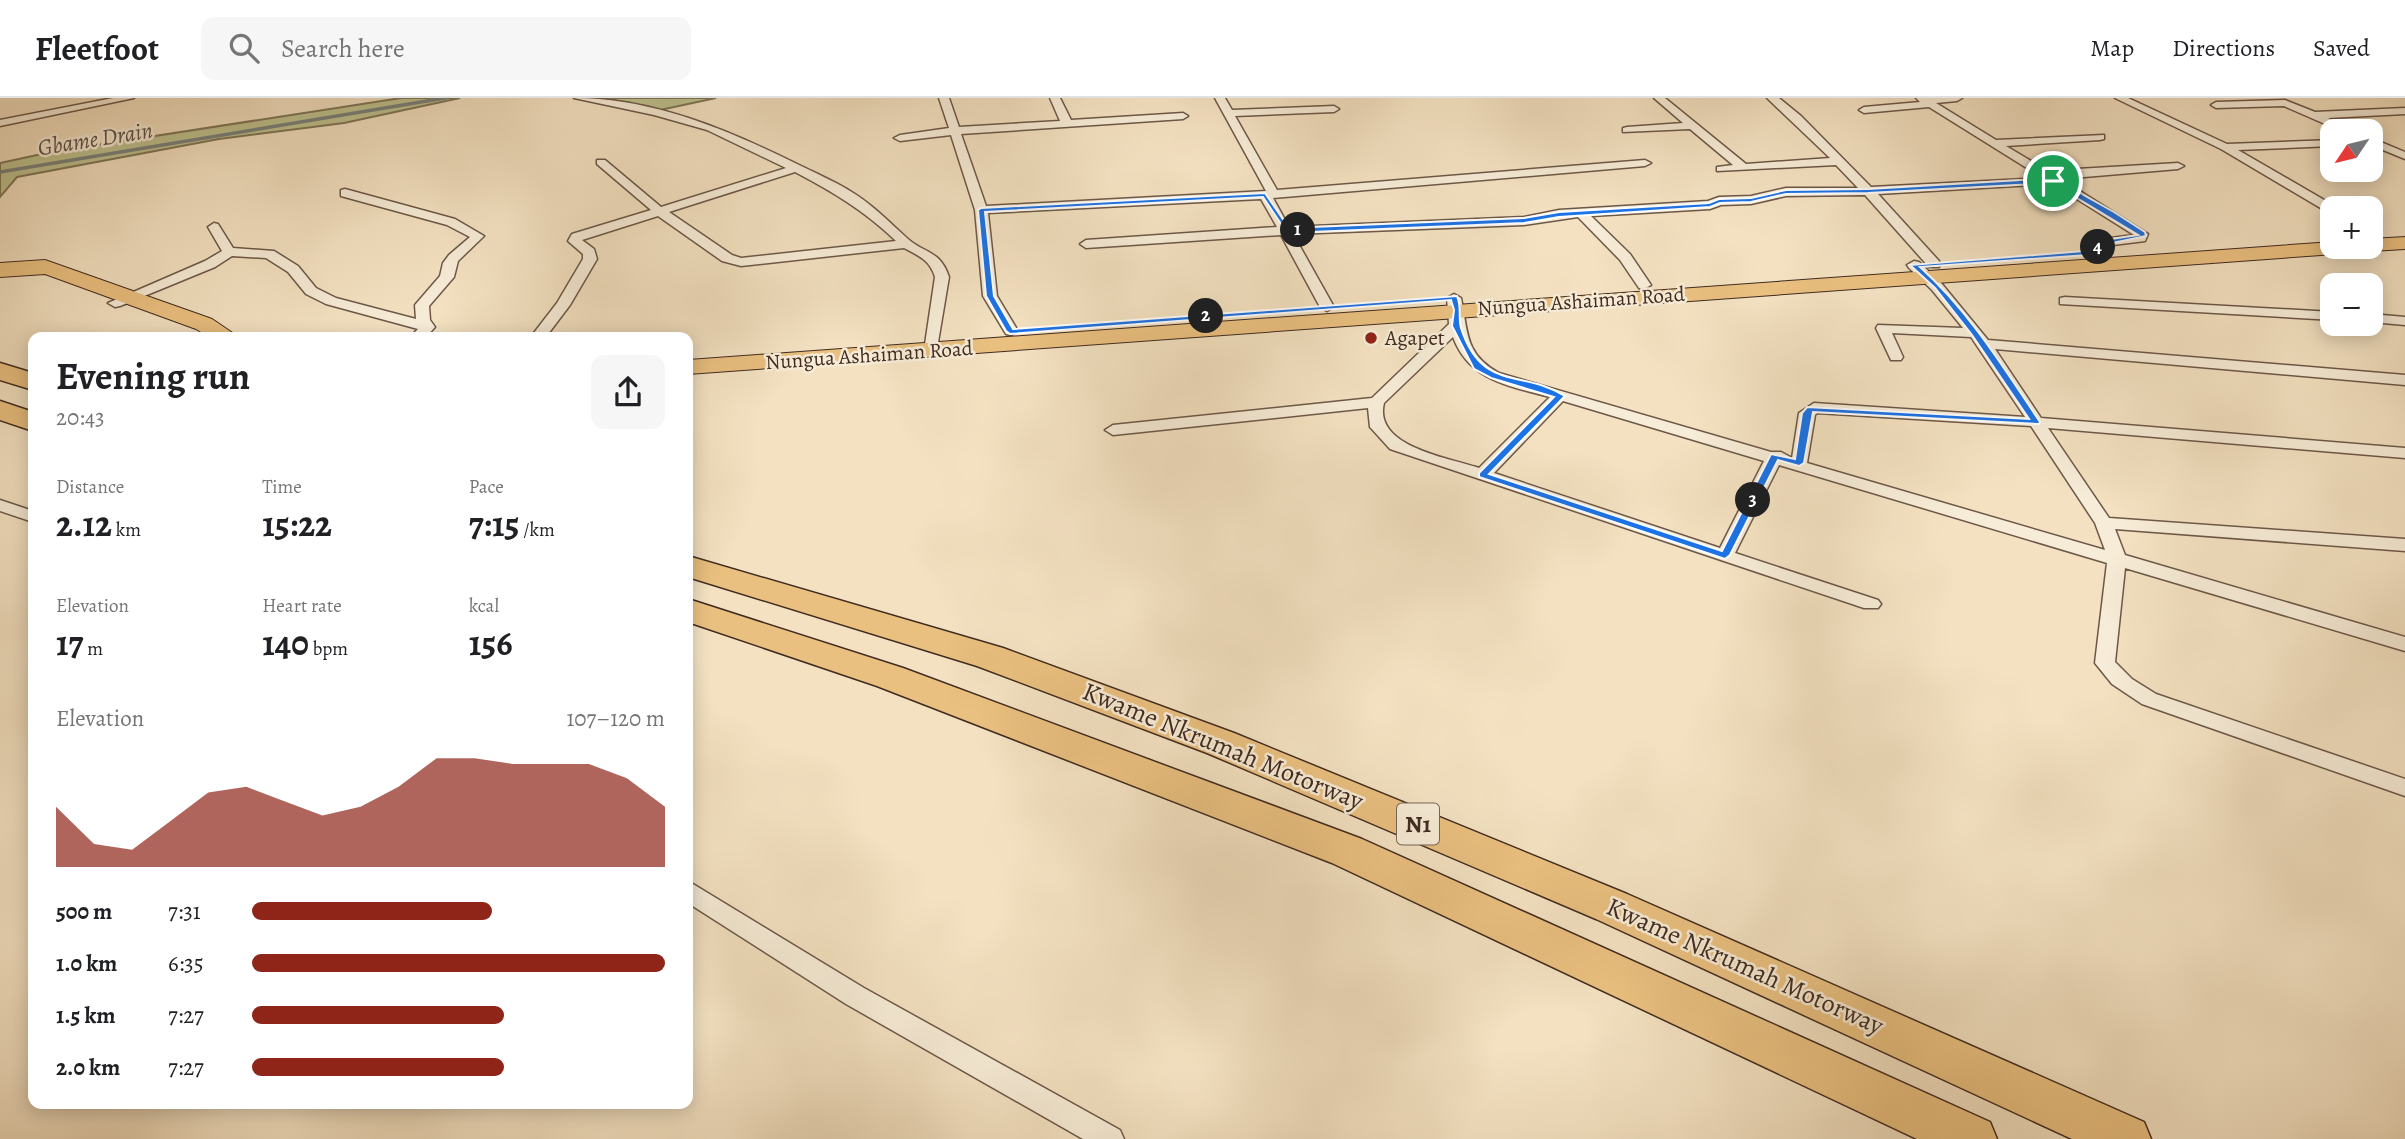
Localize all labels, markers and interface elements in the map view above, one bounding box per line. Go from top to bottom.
search box [201,17,691,80]
text: Fleetfoot [35,26,159,71]
icon: search [225,29,263,67]
text: Search here [281,31,405,66]
text: Map [2090,32,2134,64]
text: Directions [2172,32,2275,64]
text: Saved [2313,32,2370,64]
water label: Gbame Drain [35,115,155,163]
north arrow [2320,119,2384,182]
map controls [2320,119,2383,336]
pin [2023,151,2083,211]
icon: arrive [2034,162,2072,200]
button: + [2320,196,2383,259]
pin: 1 [1280,212,1316,248]
text: 1 [1294,216,1301,242]
pin: 4 [2080,230,2116,264]
text: 4 [2093,233,2102,259]
button: − [2320,273,2383,336]
street label: Nungua Ashaiman Road [1476,280,1686,322]
pin: 2 [1188,298,1224,333]
text: 2 [1201,302,1210,328]
place label: Agapet [1384,324,1445,352]
marker: Agapet [1363,330,1379,346]
street label: Nungua Ashaiman Road [764,334,974,376]
text: Evening run [56,350,250,402]
button: share [591,355,665,429]
text: 20:43 [56,402,105,433]
text: Distance [56,474,124,500]
text: Time [262,474,302,500]
text: Pace [469,474,504,500]
pin: 3 [1736,482,1770,518]
text: 3 [1748,486,1757,512]
text: 2.12 [56,500,112,548]
text: 15:22 [262,500,332,548]
text: 7:15 [469,500,519,548]
text: km [112,517,141,543]
text: /km [519,517,555,543]
text: Elevation [56,593,129,619]
text: Heart rate [262,593,342,619]
text: kcal [469,593,499,619]
text: 17 [56,619,83,667]
text: 140 [262,619,309,667]
text: 156 [469,619,512,667]
text: m [83,636,103,662]
text: bpm [309,636,348,662]
street label: Kwame Nkrumah Motorway [1077,674,1369,819]
text: Elevation [56,703,144,734]
text: 107–120 m [566,703,665,734]
road number: N1 [1397,804,1439,844]
street label: Kwame Nkrumah Motorway [1601,889,1889,1043]
text: 500 m [56,896,112,927]
text: 7:31 [168,896,201,927]
text: 1.0 km [56,948,117,979]
text: 6:35 [168,948,204,979]
text: 1.5 km [56,1000,116,1031]
text: 7:27 [168,1000,204,1031]
text: 2.0 km [56,1052,120,1083]
text: 7:27 [168,1052,204,1083]

